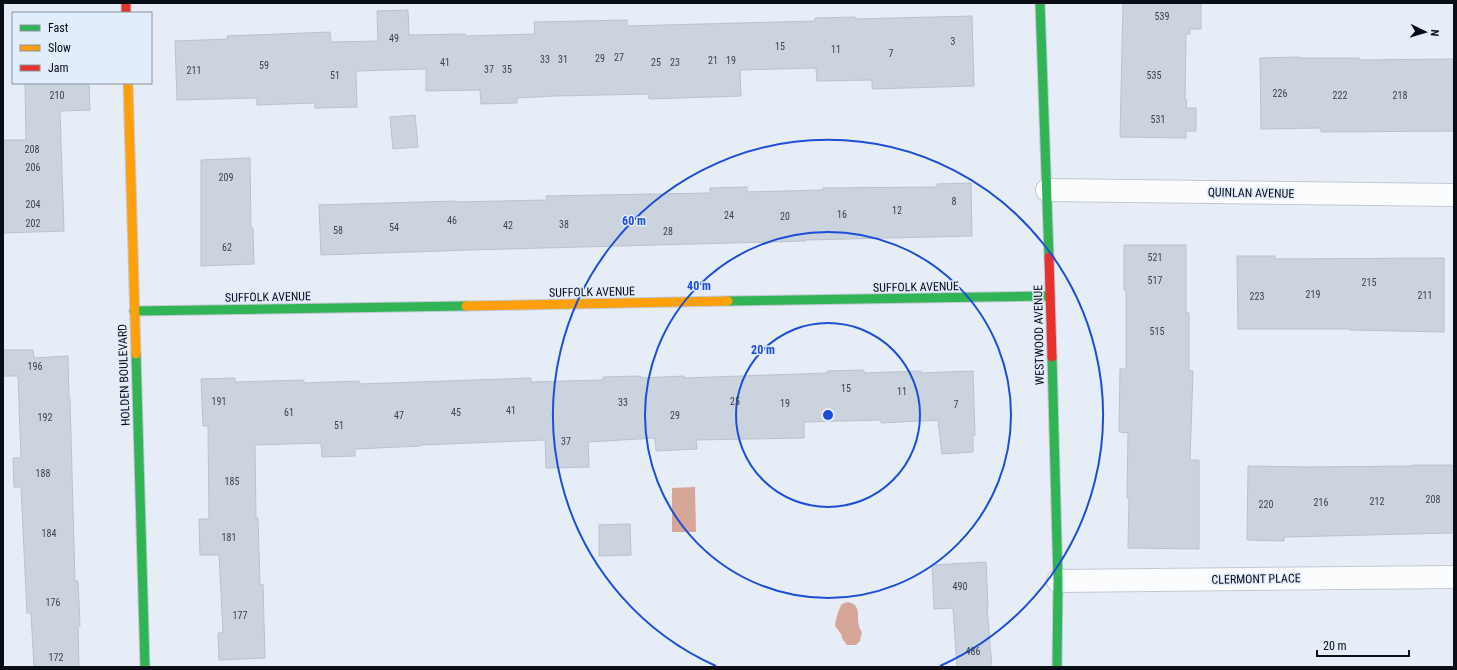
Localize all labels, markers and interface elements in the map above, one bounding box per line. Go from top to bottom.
house number: 539 [1155,11,1169,22]
legend [12,12,152,84]
north arrow [1405,12,1445,52]
text: Fast [48,21,69,35]
text: N [1428,29,1441,37]
house number: 49 [389,33,399,44]
house number: 3 [951,36,956,47]
text: Slow [48,41,71,55]
house number: 15 [775,41,785,52]
house number: 11 [831,44,841,55]
house number: 7 [889,48,894,59]
house number: 27 [614,52,624,63]
house number: 29 [595,53,605,64]
house number: 33 [540,54,550,65]
house number: 31 [558,54,568,65]
house number: 21 [708,55,718,66]
house number: 19 [726,55,736,66]
house number: 41 [440,57,450,68]
house number: 25 [651,57,661,68]
house number: 23 [670,57,680,68]
house number: 59 [259,60,269,71]
text: Jam [48,61,69,75]
house number: 37 [484,64,494,75]
house number: 35 [502,64,512,75]
house number: 211 [187,65,201,76]
house number: 51 [330,70,340,81]
house number: 535 [1147,70,1161,81]
house number: 226 [1273,88,1287,99]
house number: 210 [50,90,64,101]
house number: 222 [1333,90,1347,101]
house number: 218 [1393,90,1407,101]
house number: 531 [1151,114,1165,125]
house number: 208 [25,144,39,155]
house number: 206 [26,162,40,173]
house number: 209 [219,172,233,183]
street label: QUINLAN AVENUE [1208,185,1294,201]
house number: 8 [952,196,957,207]
house number: 204 [26,199,40,210]
house number: 12 [892,205,902,216]
house number: 16 [837,209,847,220]
house number: 24 [724,210,734,221]
house number: 20 [780,211,790,222]
text: 60 m [622,214,646,228]
house number: 46 [447,215,457,226]
house number: 202 [26,218,40,229]
house number: 38 [559,219,569,230]
house number: 42 [503,220,513,231]
house number: 54 [389,222,399,233]
house number: 58 [333,225,343,236]
house number: 28 [663,226,673,237]
house number: 62 [222,242,232,253]
house number: 521 [1148,252,1162,263]
house number: 517 [1148,275,1162,286]
house number: 215 [1362,277,1376,288]
text: 40 m [687,279,711,293]
street label: SUFFOLK AVENUE [873,279,959,295]
street label: SUFFOLK AVENUE [549,284,635,300]
street label: WESTWOOD AVENUE [1031,285,1047,385]
street label: SUFFOLK AVENUE [225,289,311,305]
house number: 219 [1306,289,1320,300]
house number: 211 [1418,290,1432,301]
house number: 223 [1250,291,1264,302]
street label: HOLDEN BOULEVARD [115,324,133,426]
house number: 515 [1150,326,1164,337]
text: 20 m [751,343,775,357]
house number: 196 [28,361,42,372]
house number: 15 [841,383,851,394]
house number: 11 [897,386,907,397]
house number: 191 [212,396,226,407]
house number: 25 [730,396,740,407]
house number: 33 [618,397,628,408]
house number: 19 [780,398,790,409]
house number: 7 [954,399,959,410]
house number: 41 [506,405,516,416]
house number: 61 [284,407,294,418]
house number: 45 [451,407,461,418]
centre of rings [821,408,835,422]
house number: 47 [394,410,404,421]
house number: 29 [670,410,680,421]
house number: 192 [38,412,52,423]
house number: 51 [334,420,344,431]
house number: 37 [561,436,571,447]
house number: 188 [36,468,50,479]
house number: 185 [225,476,239,487]
house number: 208 [1426,494,1440,505]
house number: 212 [1370,496,1384,507]
house number: 216 [1314,497,1328,508]
house number: 220 [1259,499,1273,510]
house number: 184 [42,528,56,539]
house number: 181 [222,532,236,543]
street label: CLERMONT PLACE [1211,571,1301,587]
house number: 490 [953,581,967,592]
house number: 176 [46,597,60,608]
house number: 177 [233,610,247,621]
scale bar [1317,632,1409,658]
text: 20 m [1323,639,1347,653]
house number: 486 [966,646,980,657]
house number: 172 [49,652,63,663]

